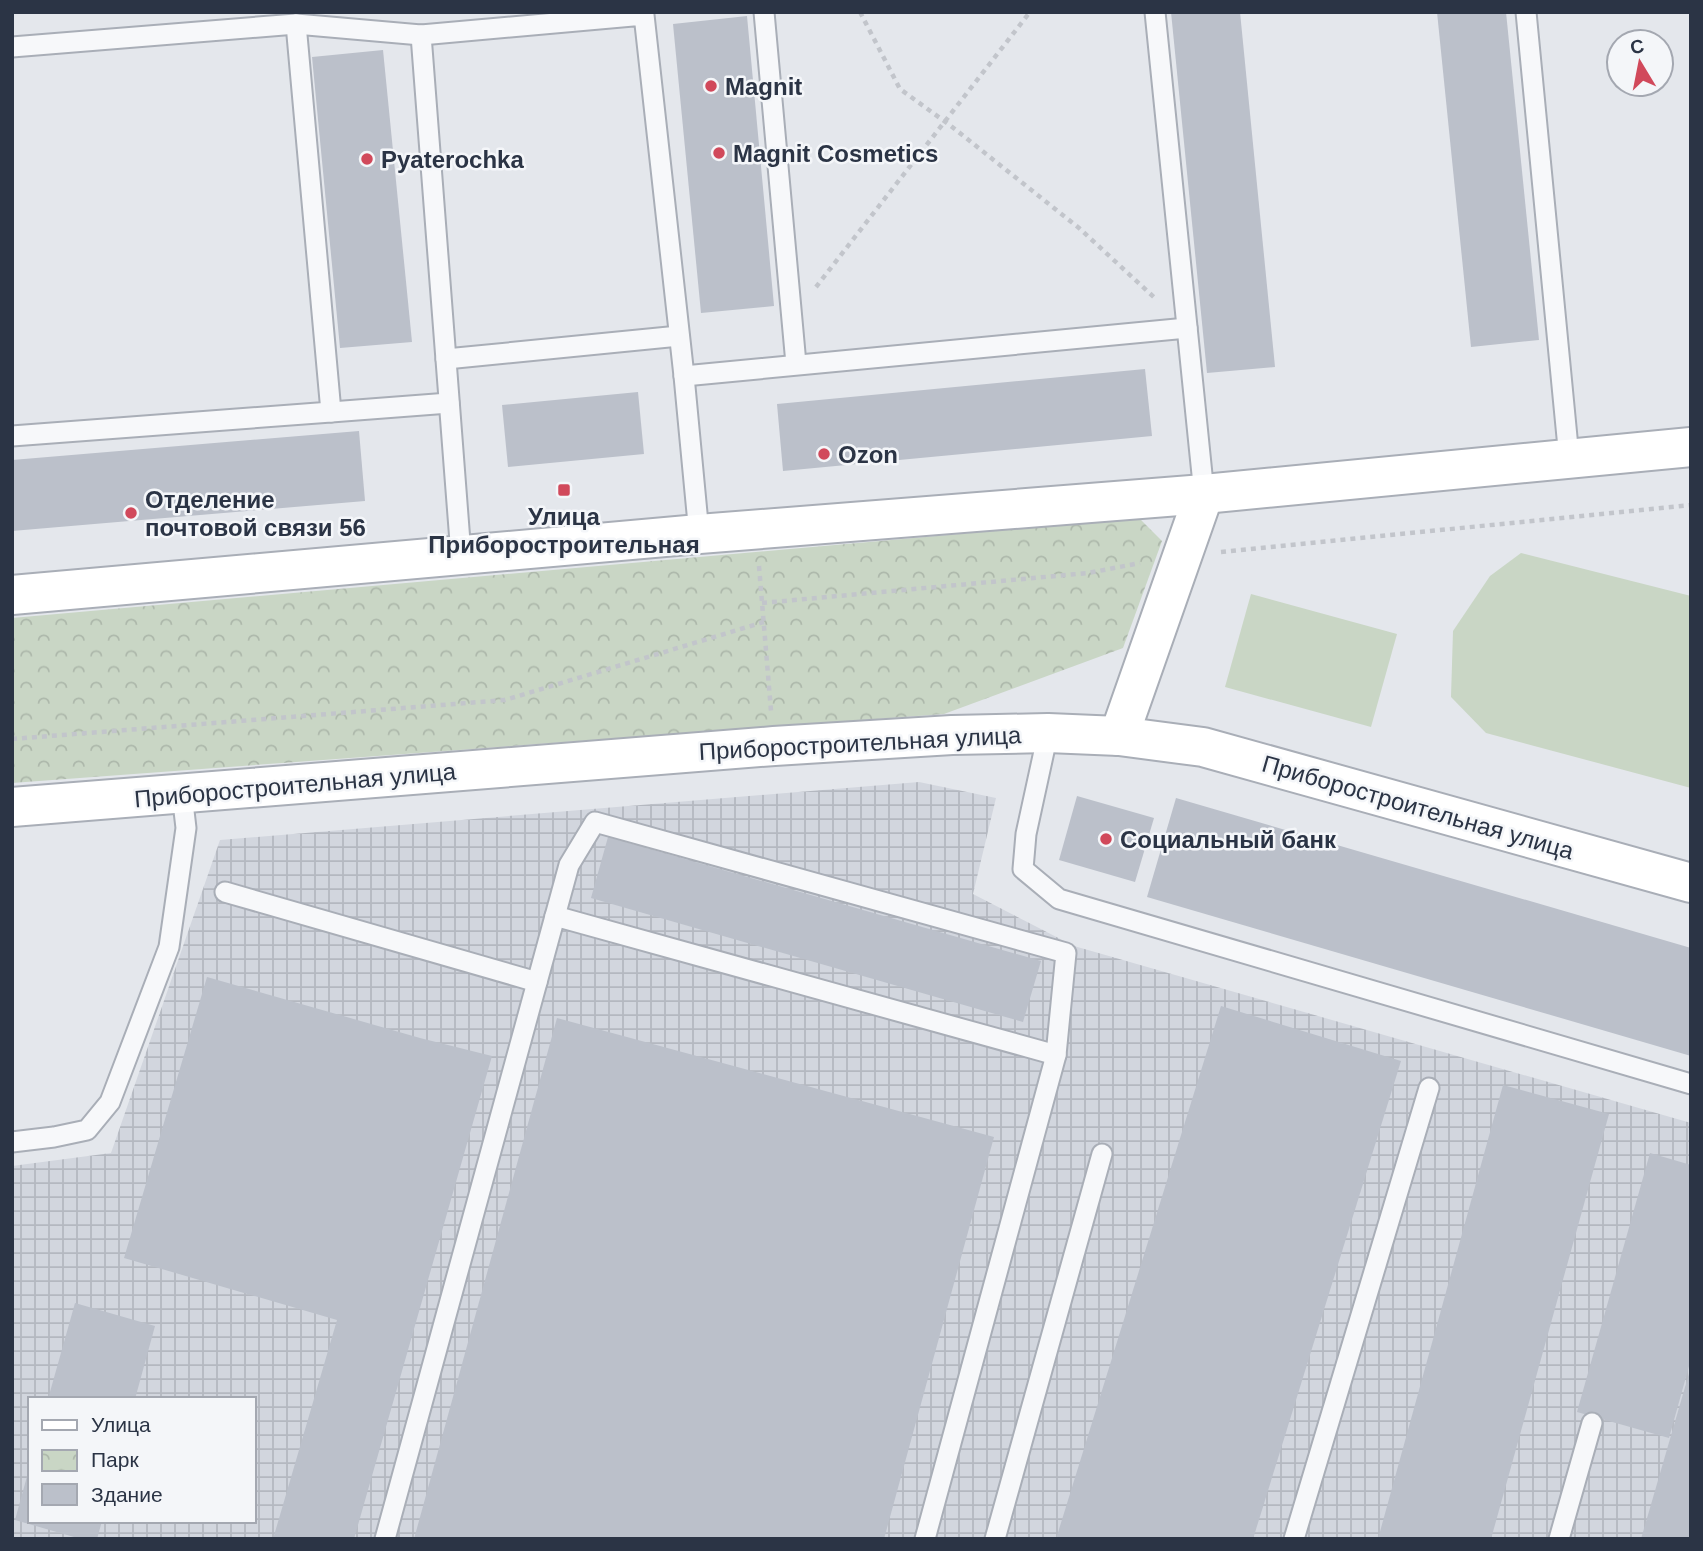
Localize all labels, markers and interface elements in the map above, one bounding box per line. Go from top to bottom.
north arrow [1605,28,1675,98]
text: С [1629,35,1646,58]
place label: Magnit [725,73,802,100]
marker: Magnit [703,78,719,94]
place label: Magnit Cosmetics [733,140,938,167]
marker: Magnit Cosmetics [711,145,727,161]
place label: Pyaterochka [381,146,524,173]
marker: Pyaterochka [359,151,375,167]
place label: Ozon [838,441,898,468]
marker: Ozon [816,446,832,462]
marker: Улица Приборостроительная [556,482,572,498]
place label: Отделение почтовой связи 56 [145,486,366,541]
place label: Улица Приборостроительная [428,503,700,558]
marker: Отделение почтовой связи 56 [123,505,139,521]
street label: Приборостроительная улица [698,721,1023,765]
street label: Приборостроительная улица [1259,750,1578,865]
street label: Приборостроительная улица [133,757,458,813]
place label: Социальный банк [1120,826,1337,853]
marker: Социальный банк [1098,831,1114,847]
legend [28,1397,256,1523]
text: Улица [91,1413,151,1436]
text: Парк [91,1448,139,1471]
text: Здание [91,1483,163,1506]

